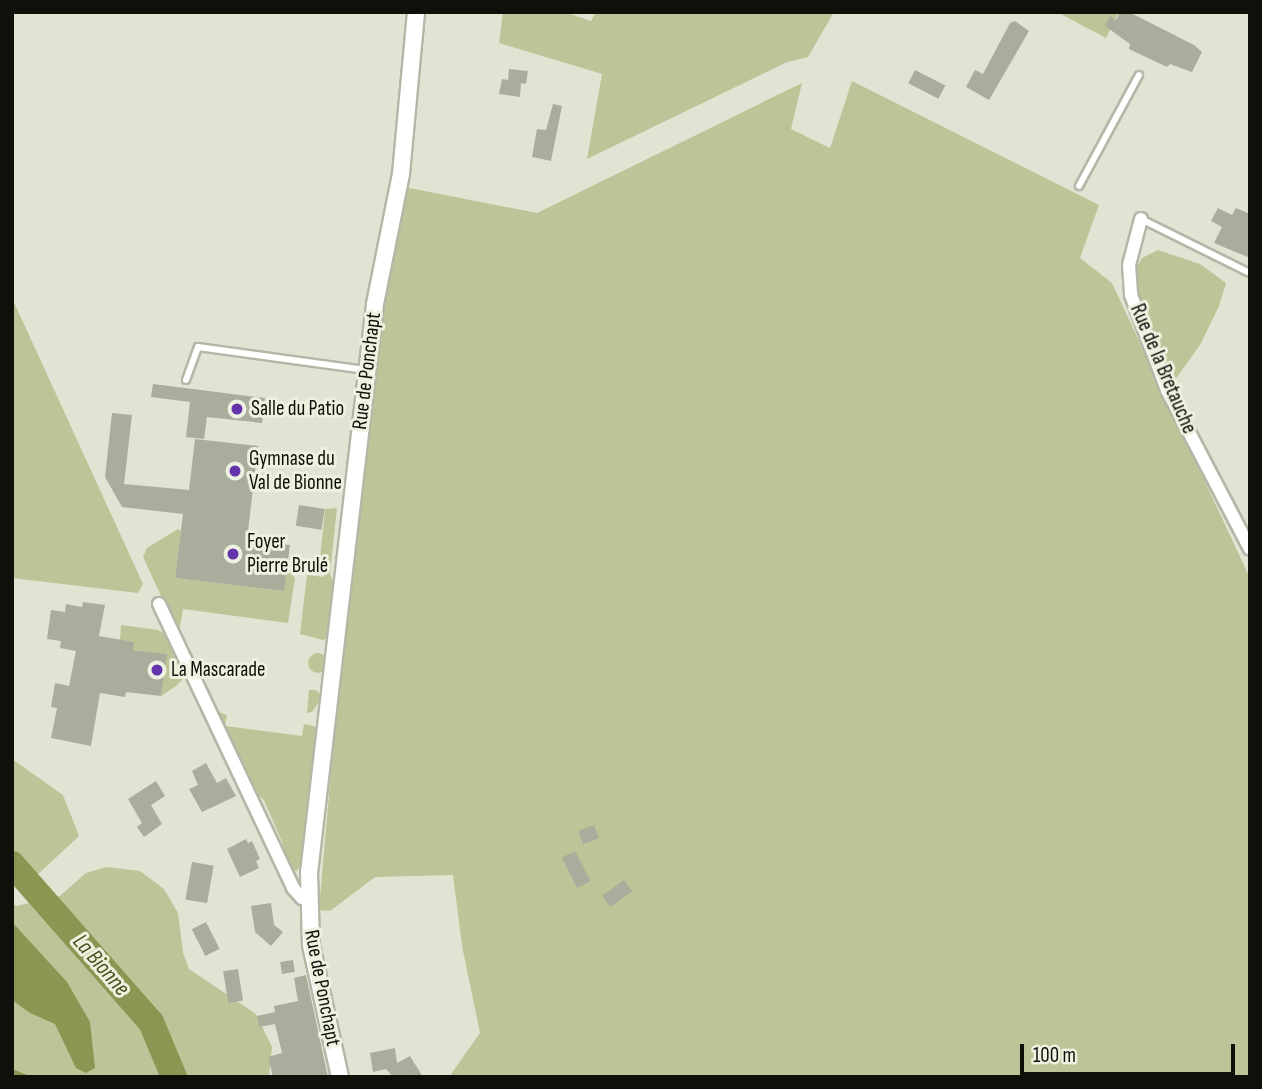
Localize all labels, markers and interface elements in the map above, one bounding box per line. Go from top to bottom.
street label: Rue de la Bretauche [1124,300,1202,438]
street label: Rue de Ponchapt [347,311,387,431]
place label: Salle du Patio [251,396,344,422]
marker: Salle du Patio [229,401,245,417]
place label: Gymnase du Val de Bionne [249,446,342,496]
marker: Gymnase du Val de Bionne [227,463,243,479]
place label: Foyer Pierre Brulé [247,529,328,579]
marker: Foyer Pierre Brulé [225,546,241,562]
place label: La Mascarade [171,657,265,683]
marker: La Mascarade [149,662,165,678]
water label: La Bionne [67,928,135,1002]
street label: Rue de Ponchapt [298,928,346,1048]
scale bar [1024,1030,1239,1074]
text: 100 m [1033,1043,1076,1068]

